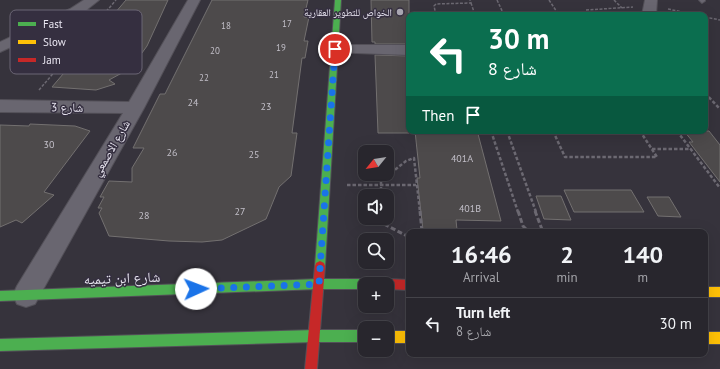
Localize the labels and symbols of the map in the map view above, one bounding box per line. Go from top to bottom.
place label: الخواص للتطوير العقارية [304,6,392,19]
marker: الخواص للتطوير العقارية [395,7,405,17]
legend [10,10,142,74]
text: Fast [43,17,63,31]
house number: 17 [282,18,292,29]
house number: 18 [221,20,231,31]
pin [318,32,352,66]
text: Slow [43,35,66,49]
house number: 19 [276,42,286,53]
house number: 20 [210,45,220,56]
text: Jam [42,53,61,67]
house number: 21 [269,69,279,80]
house number: 22 [199,72,209,83]
house number: 24 [188,96,199,109]
street label: شارع 3 [51,99,84,116]
house number: 23 [261,100,271,113]
street label: شارع الاصمعي [89,117,136,180]
house number: 30 [44,138,55,151]
north arrow [358,145,394,181]
house number: 26 [167,146,177,159]
house number: 25 [249,148,259,161]
house number: 401A [451,152,473,165]
house number: 401B [459,202,481,215]
house number: 27 [235,205,245,218]
house number: 28 [139,209,149,222]
street label: شارع ابن تيميه [83,268,161,289]
position arrow [175,268,217,310]

